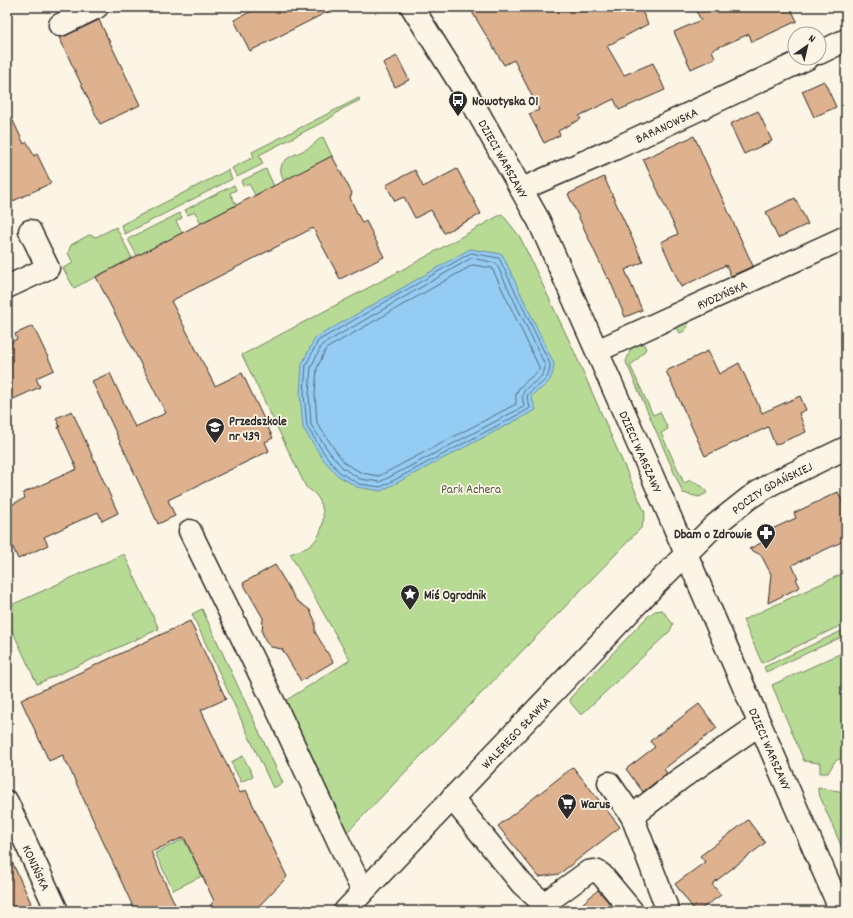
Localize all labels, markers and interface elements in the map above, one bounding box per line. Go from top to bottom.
north arrow [787,26,827,66]
text: N [805,31,819,48]
bus stop icon: Nowotyska 01 [447,89,469,117]
place label: Nowotyska 01 [472,93,538,112]
street label: BARANOWSKA [633,104,702,150]
street label: DZIECI WARSZAWY [472,117,532,203]
street label: RYDZYŃSKA [694,277,751,316]
street label: DZIECI WARSZAWY [613,408,666,497]
place label: Przedszkole nr 439 [229,413,287,447]
school or university icon: Przedszkole nr 439 [204,416,226,444]
street label: POCZTY GDAŃSKIEJ [728,458,817,520]
park label: Park Achera [441,481,502,500]
pharmacy icon: Dbam o Zdrowie [755,522,777,550]
place label: Dbam o Zdrowie [674,526,752,545]
place icon: Miś Ogrodnik [399,583,421,611]
place label: Miś Ogrodnik [424,587,487,606]
street label: WALEREGO SŁAWKA [478,693,556,774]
street label: DZIECI WARSZAWY [742,706,795,795]
supermarket icon: Warus [556,792,578,820]
place label: Warus [581,796,611,815]
street label: KONIŃSKA [16,842,54,895]

